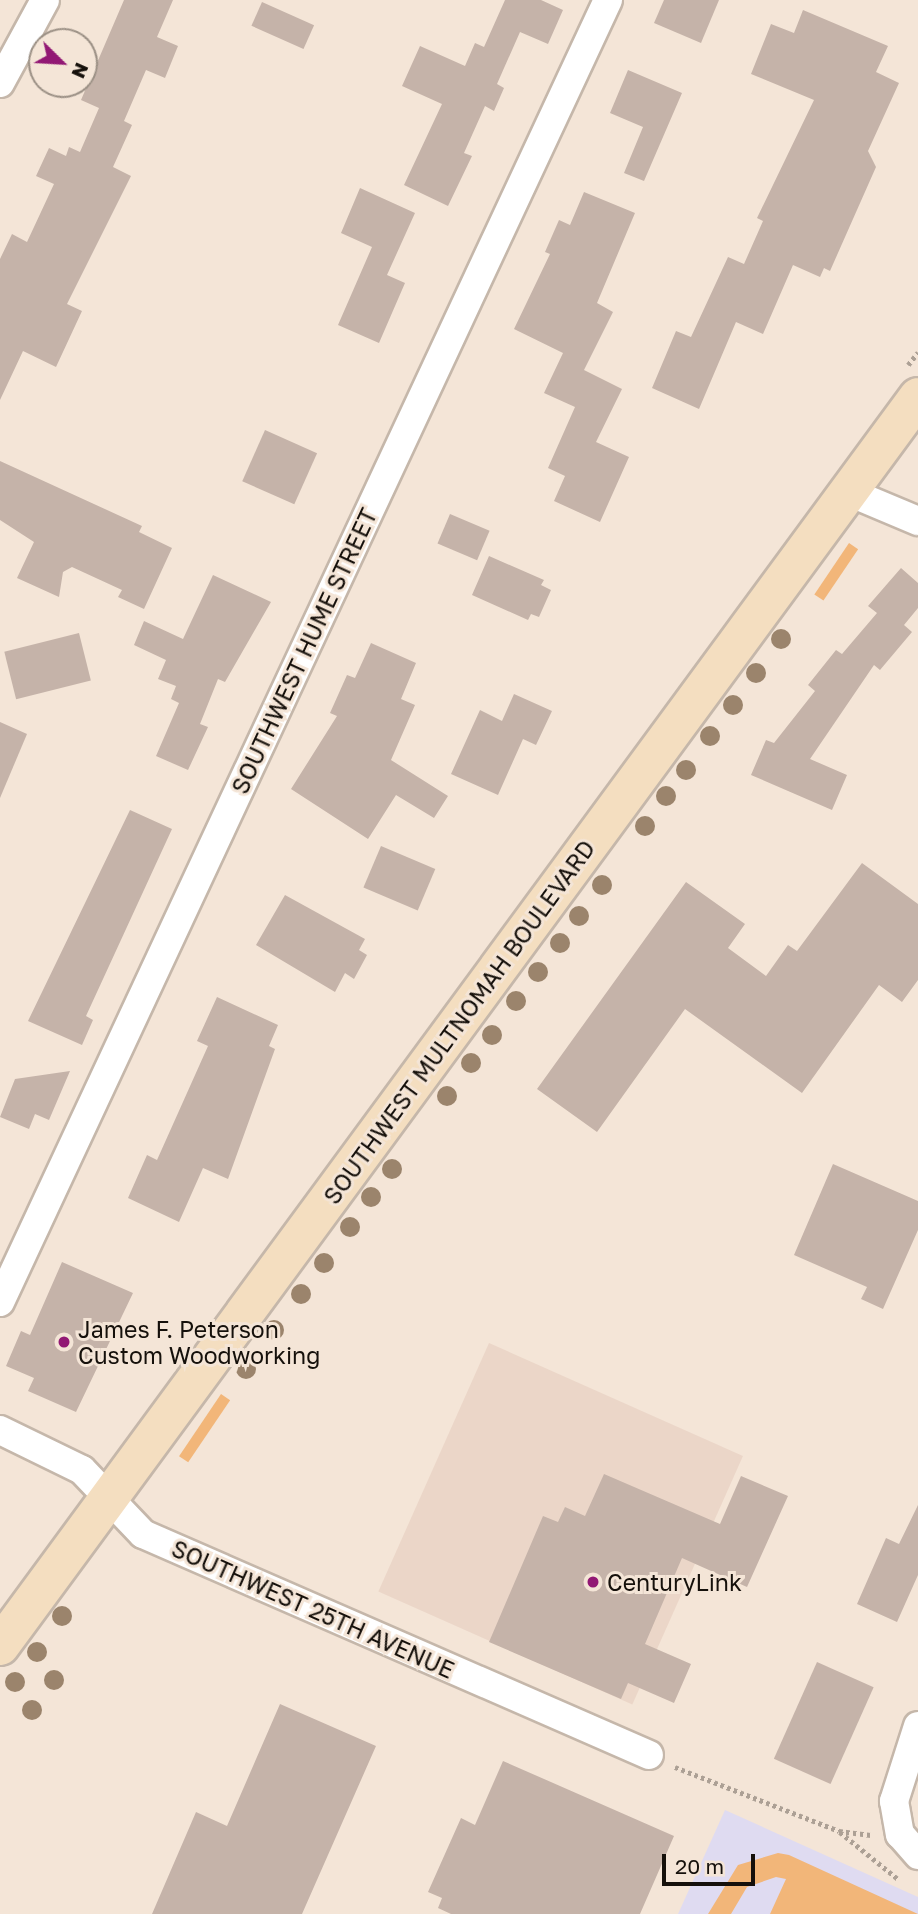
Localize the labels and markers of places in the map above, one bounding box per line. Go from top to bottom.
place label: James F. Peterson Custom Woodworking [78,1315,320,1369]
marker: James F. Peterson Custom Woodworking [56,1334,72,1350]
place label: CenturyLink [607,1568,742,1596]
marker: CenturyLink [585,1574,601,1590]

